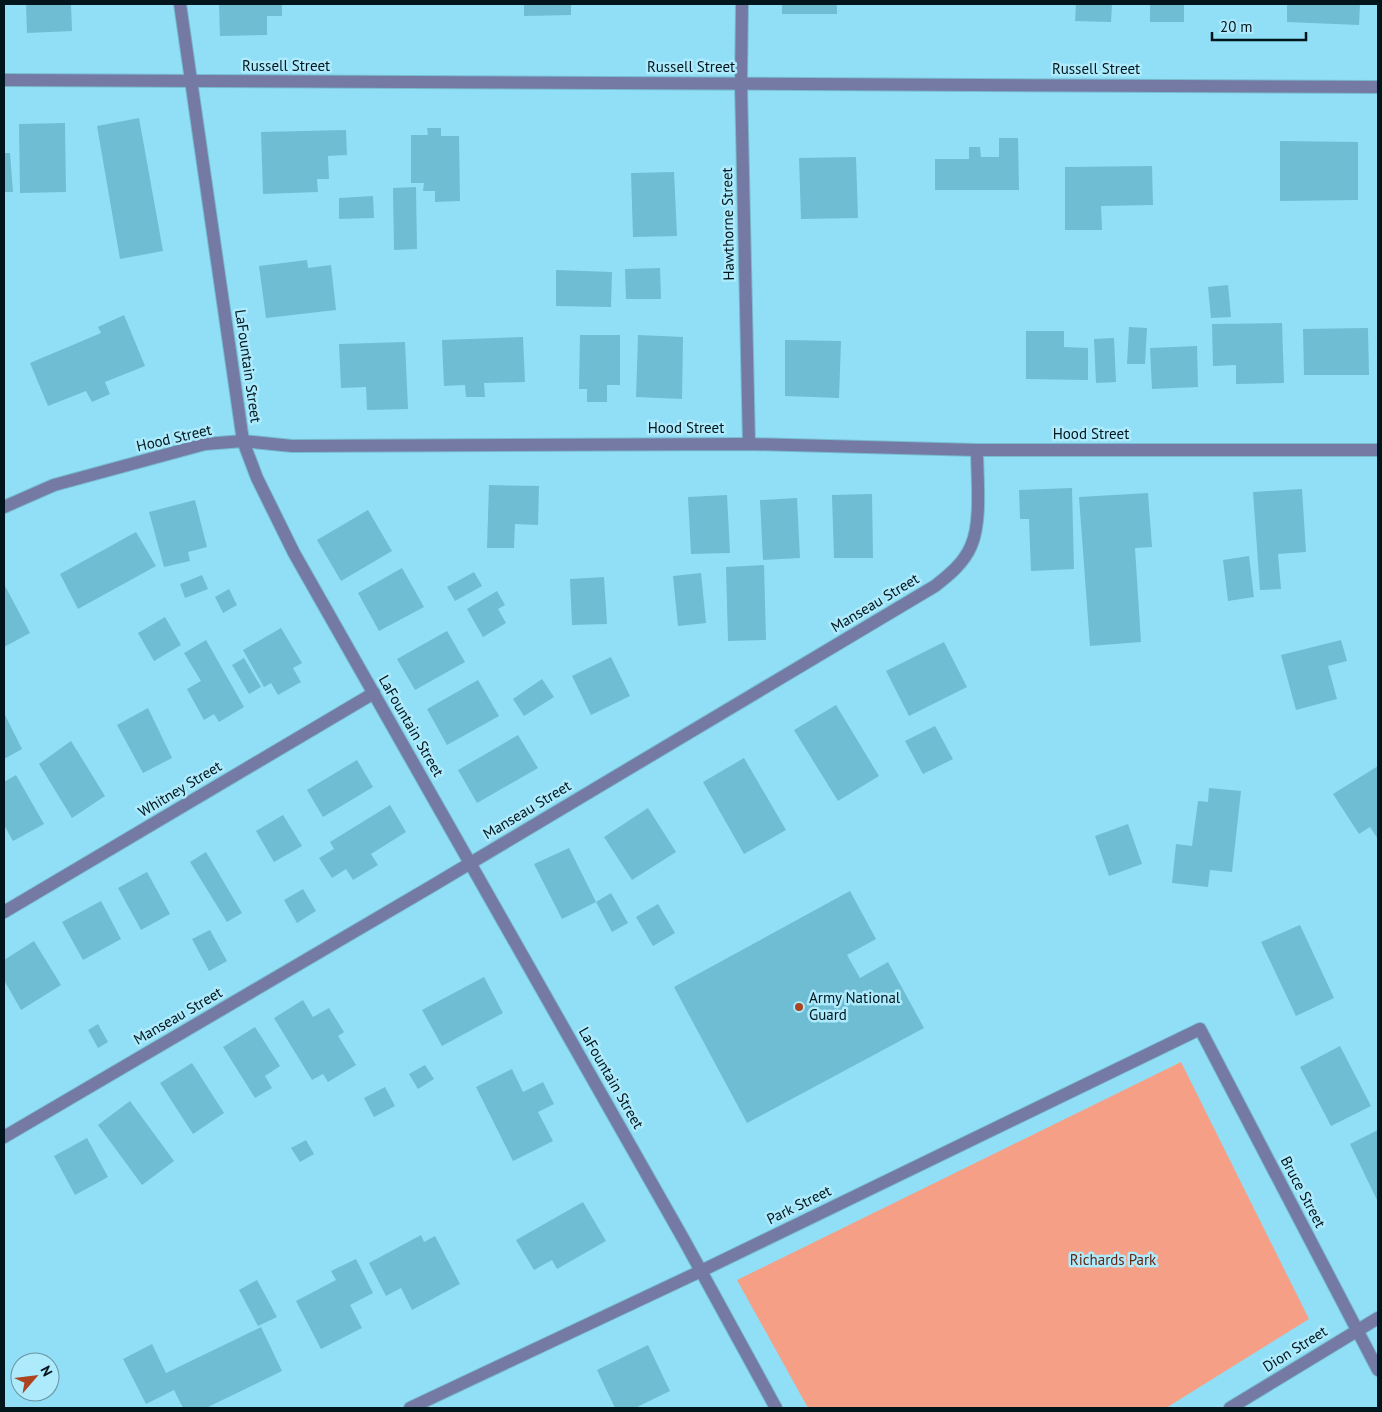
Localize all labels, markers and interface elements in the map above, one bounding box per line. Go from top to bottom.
scale bar [1212,10,1306,42]
text: 20 m [1220,17,1253,36]
street label: Russell Street [242,56,330,75]
street label: Russell Street [647,57,735,76]
street label: Russell Street [1052,59,1140,78]
street label: Hawthorne Street [717,167,738,281]
street label: LaFountain Street [231,308,266,424]
street label: Hood Street [648,418,724,437]
street label: Hood Street [134,420,213,455]
street label: Hood Street [1053,424,1129,443]
street label: Manseau Street [827,569,922,636]
street label: LaFountain Street [375,672,448,780]
street label: Whitney Street [135,756,225,821]
street label: Manseau Street [479,776,574,843]
street label: Manseau Street [130,983,225,1049]
place label: Army National Guard [809,988,901,1024]
marker: Army National Guard [793,1001,805,1013]
street label: LaFountain Street [575,1024,648,1132]
street label: Bruce Street [1277,1153,1330,1231]
street label: Park Street [763,1181,834,1228]
park label: Richards Park [1070,1250,1157,1269]
street label: Dion Street [1259,1321,1330,1376]
north arrow [10,1352,60,1402]
text: N [36,1363,57,1379]

